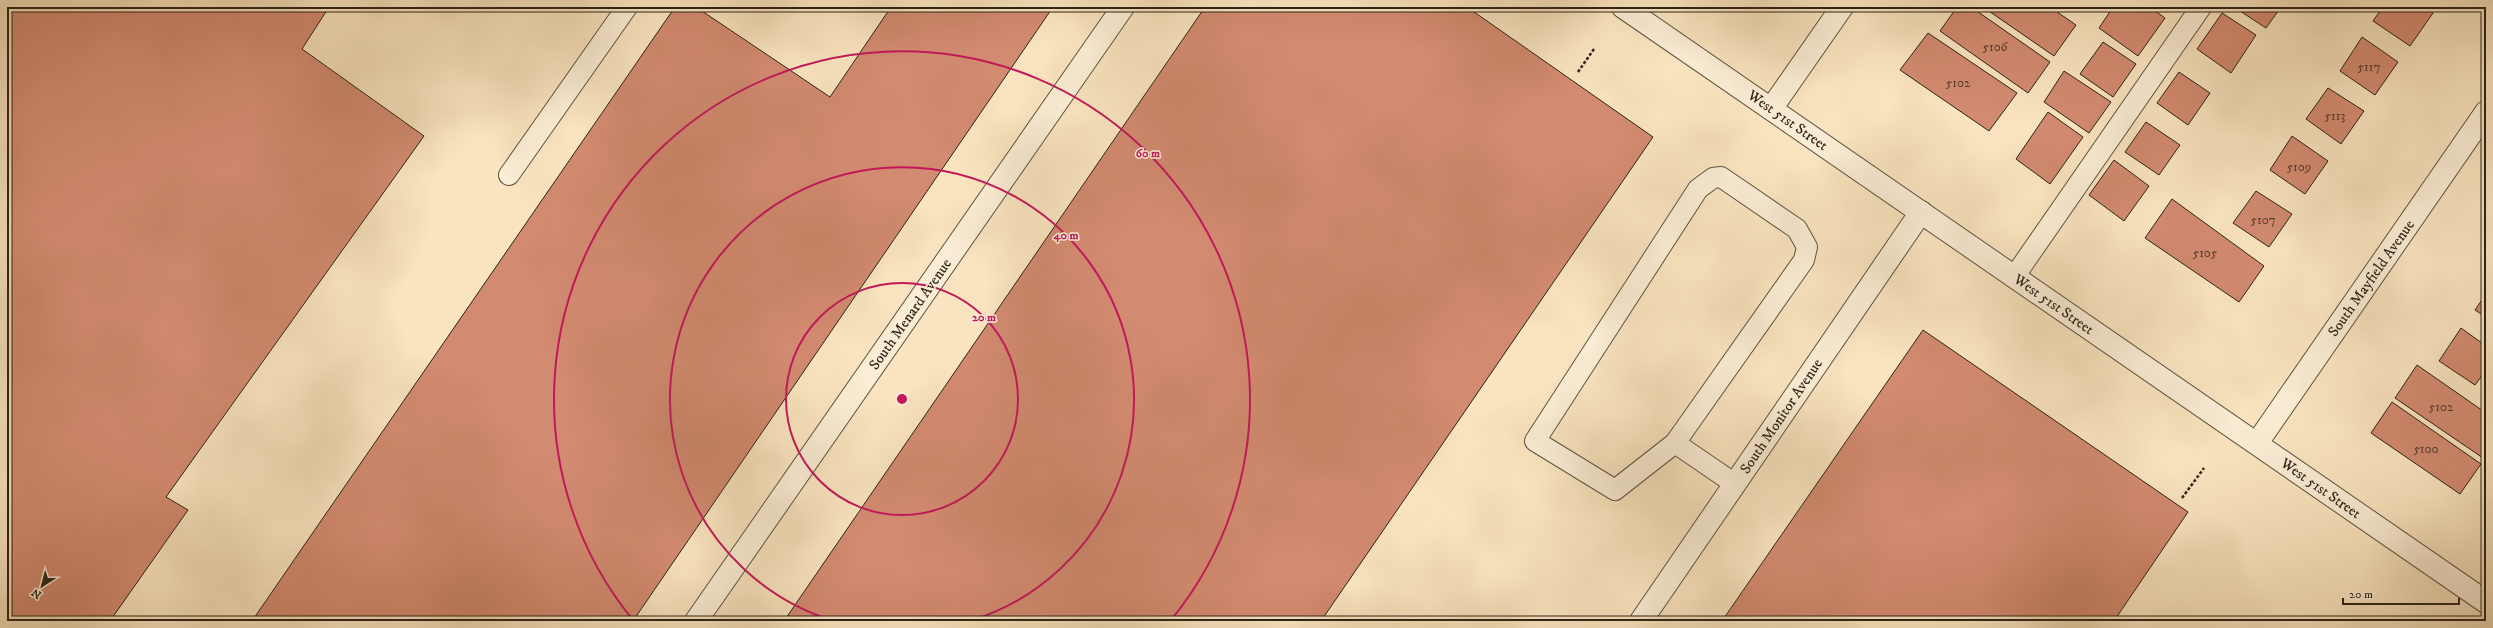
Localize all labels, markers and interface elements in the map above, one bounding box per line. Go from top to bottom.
house number: 5106 [1983,39,2009,55]
house number: 5117 [2358,59,2381,75]
house number: 5102 [1946,75,1971,91]
street label: West 51st Street [1743,85,1832,155]
house number: 5113 [2325,108,2346,124]
text: 60 m [1136,146,1160,161]
house number: 5109 [2287,159,2311,175]
house number: 5107 [2250,212,2276,228]
street label: South Mayfield Avenue [2324,216,2419,340]
text: 40 m [1053,228,1078,243]
house number: 5105 [2193,245,2218,261]
street label: South Menard Avenue [865,255,956,374]
street label: West 51st Street [2009,269,2098,339]
text: 20 m [972,310,996,325]
street label: South Monitor Avenue [1736,355,1827,477]
centre of rings [895,392,909,406]
house number: 5102 [2429,399,2454,415]
house number: 5100 [2413,441,2439,457]
street label: West 51st Street [2276,453,2365,523]
north arrow [22,566,62,606]
scale bar [2343,580,2459,606]
text: N [29,585,44,602]
text: 20 m [2349,587,2373,602]

